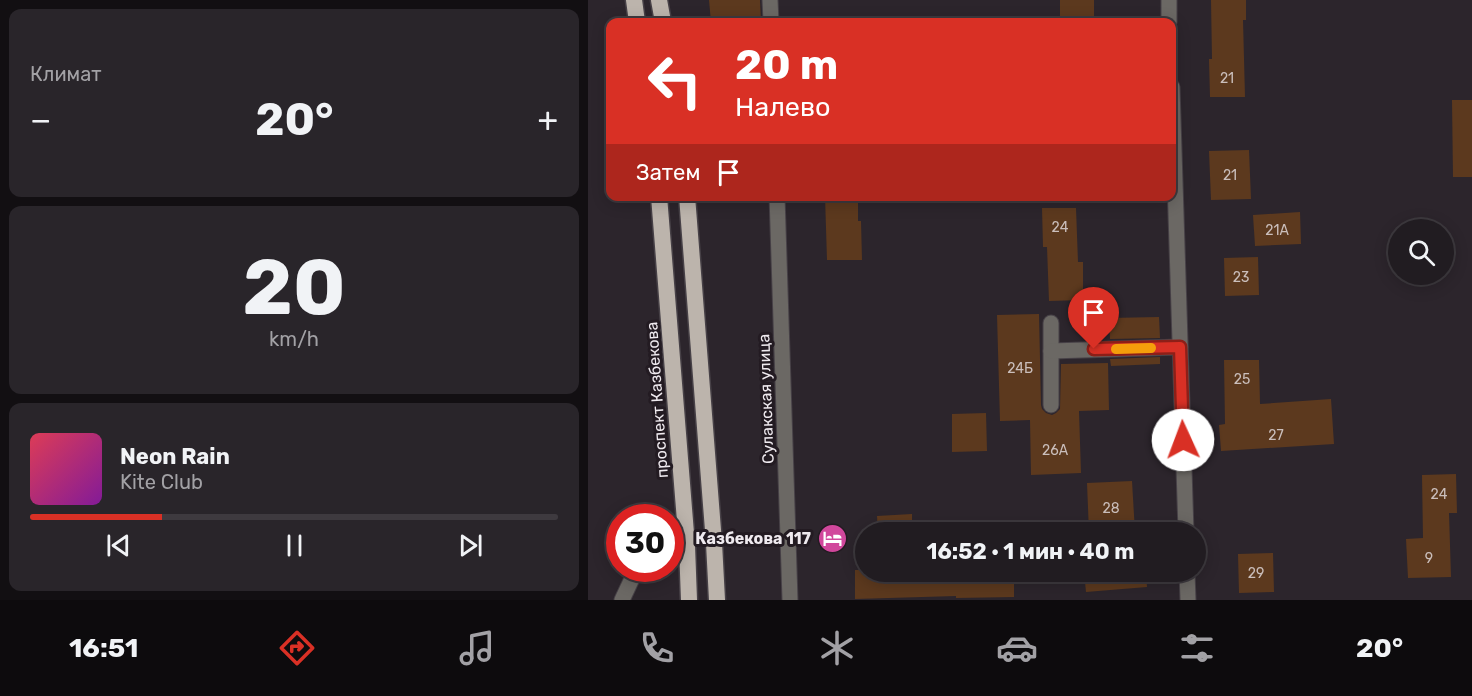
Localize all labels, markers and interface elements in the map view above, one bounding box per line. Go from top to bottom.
text: 20 m [735,40,838,90]
icon: left [636,42,714,120]
text: Климат [30,62,102,86]
house number: 21 [1220,70,1234,87]
text: Налево [735,91,831,123]
text: 20° [255,93,334,146]
text: − [30,100,51,139]
text: + [537,100,558,139]
icon: arrive [712,156,745,189]
text: Затем [636,159,700,186]
house number: 21 [1223,167,1237,184]
house number: 24 [1052,219,1069,236]
map controls [1388,219,1454,285]
button: search [1388,219,1454,285]
house number: 21А [1265,222,1289,239]
text: 20 [242,241,346,334]
house number: 23 [1233,269,1249,286]
pin [1068,287,1119,349]
icon: arrive [1077,296,1110,329]
street label: проспект Казбекова [642,321,672,479]
text: km/h [269,327,319,351]
street label: Сулакская улица [754,334,778,464]
house number: 24Б [1007,360,1033,377]
house number: 25 [1234,371,1250,388]
position arrow [1151,408,1215,472]
house number: 27 [1268,427,1284,444]
house number: 26А [1042,442,1069,459]
text: Neon Rain [120,443,230,470]
text: Kite Club [120,470,203,494]
house number: 24 [1431,486,1448,503]
house number: 28 [1102,500,1120,517]
speed limit sign: 30 [606,504,684,582]
hotel icon: Казбекова 117 [816,522,848,554]
icon: previous [102,529,135,562]
icon: pause [278,529,311,562]
icon: next [454,529,487,562]
place label: Казбекова 117 [695,529,811,548]
text: 16:52 · 1 мин · 40 m [927,538,1134,565]
house number: 9 [1425,550,1433,567]
house number: 29 [1248,565,1264,582]
icon: directions [276,627,318,669]
icon: music [456,627,498,669]
icon: phone [636,627,678,669]
icon: climate [816,627,858,669]
icon: car [996,627,1038,669]
icon: filters [1176,627,1218,669]
text: 16:51 [69,632,139,664]
text: 20° [1356,632,1403,664]

